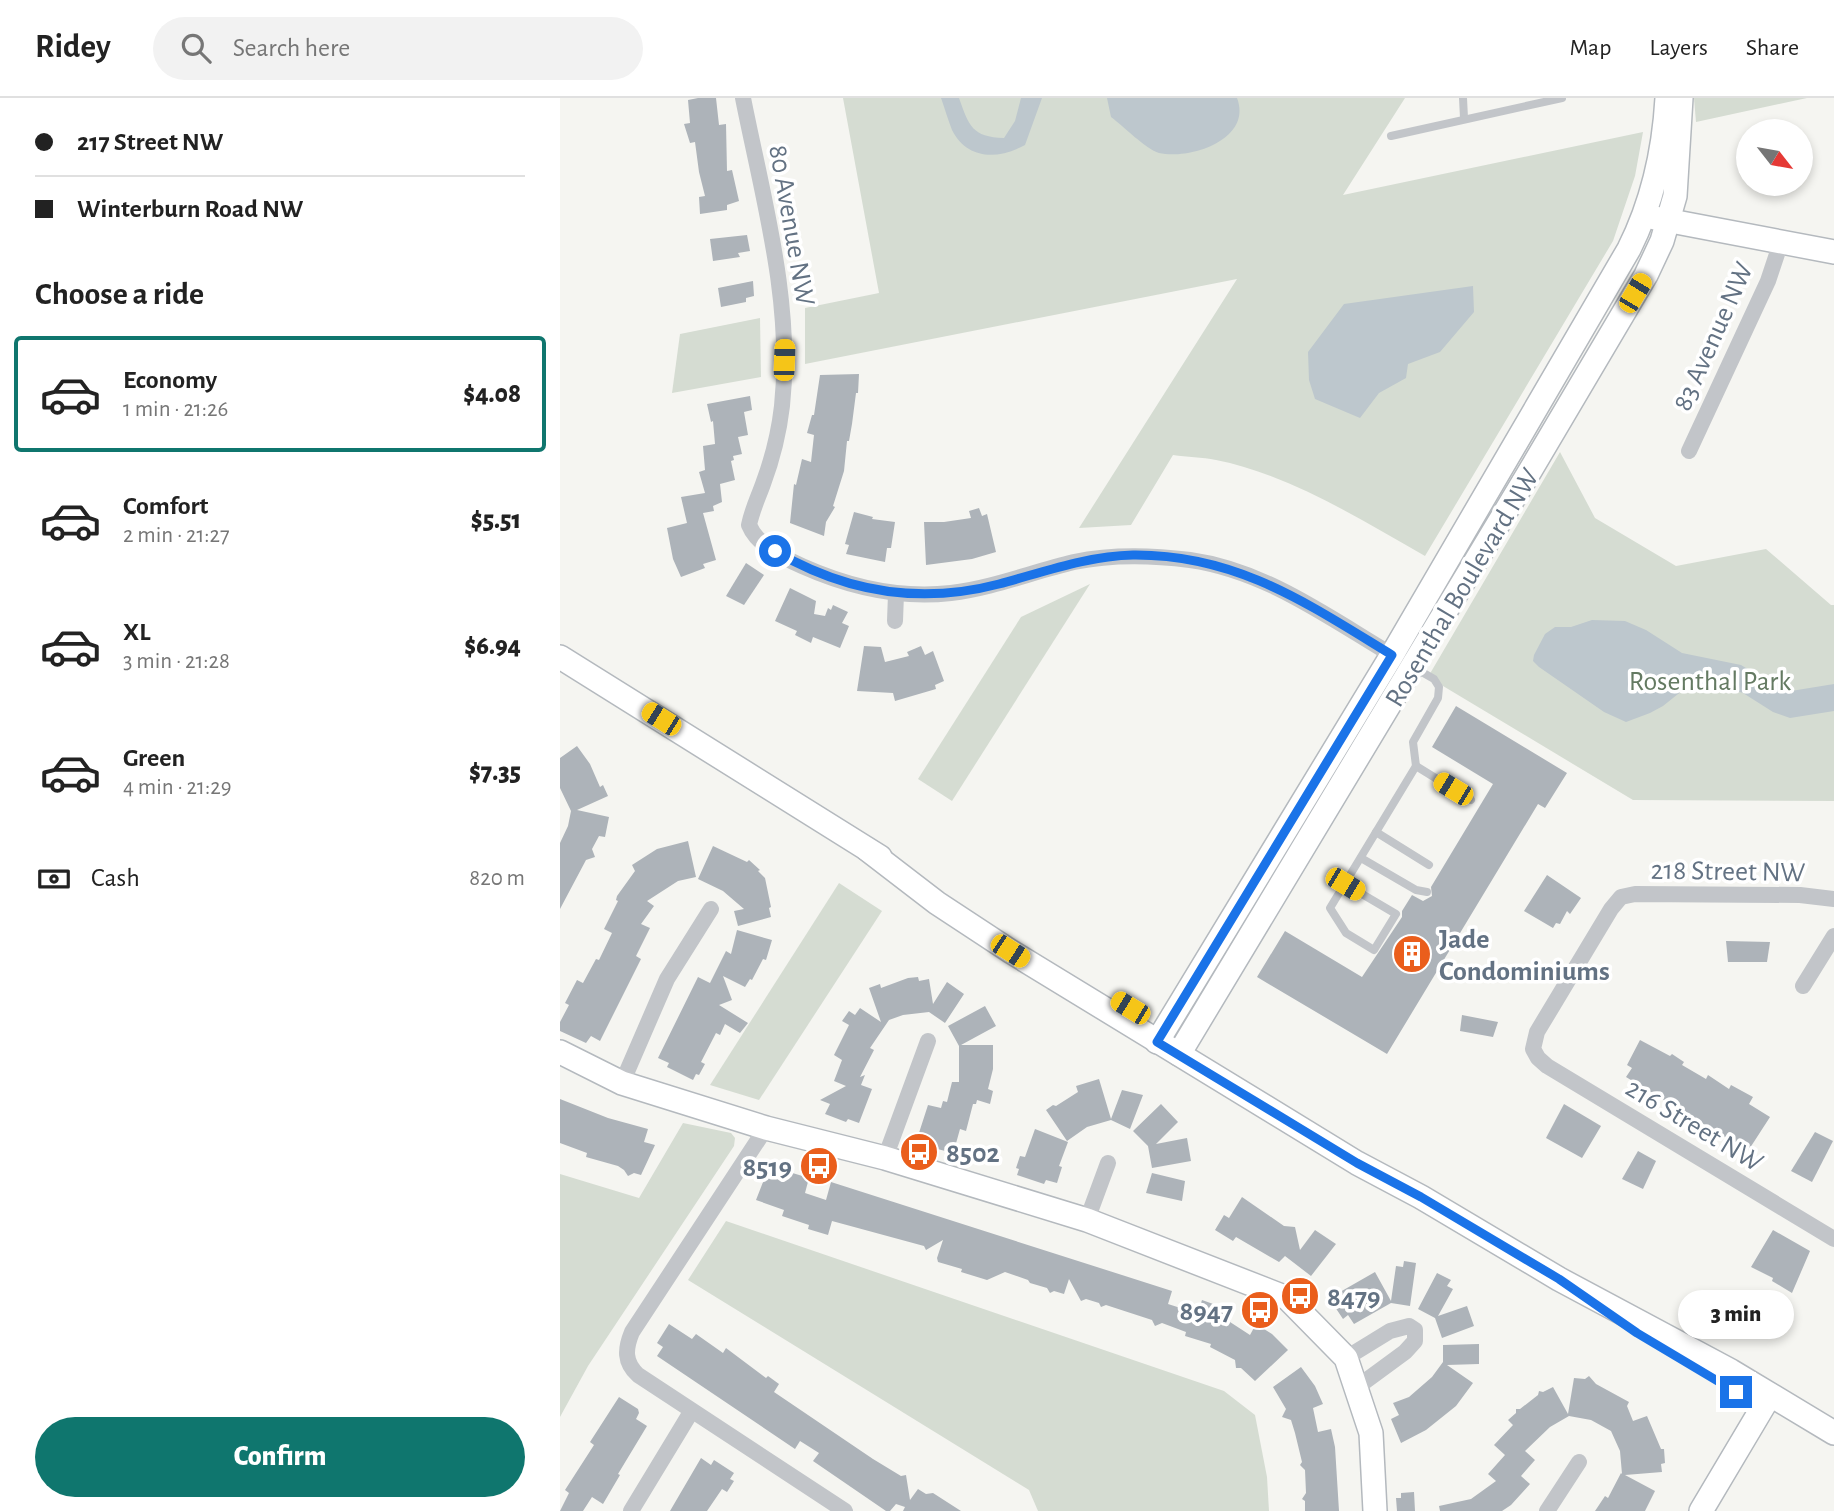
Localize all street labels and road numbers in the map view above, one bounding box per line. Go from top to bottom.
street label: 80 Avenue NW [763,143,819,308]
street label: 83 Avenue NW [1669,258,1759,415]
street label: Rosenthal Boulevard NW [1381,464,1545,712]
street label: 218 Street NW [1651,857,1805,887]
street label: 216 Street NW [1621,1074,1767,1177]

